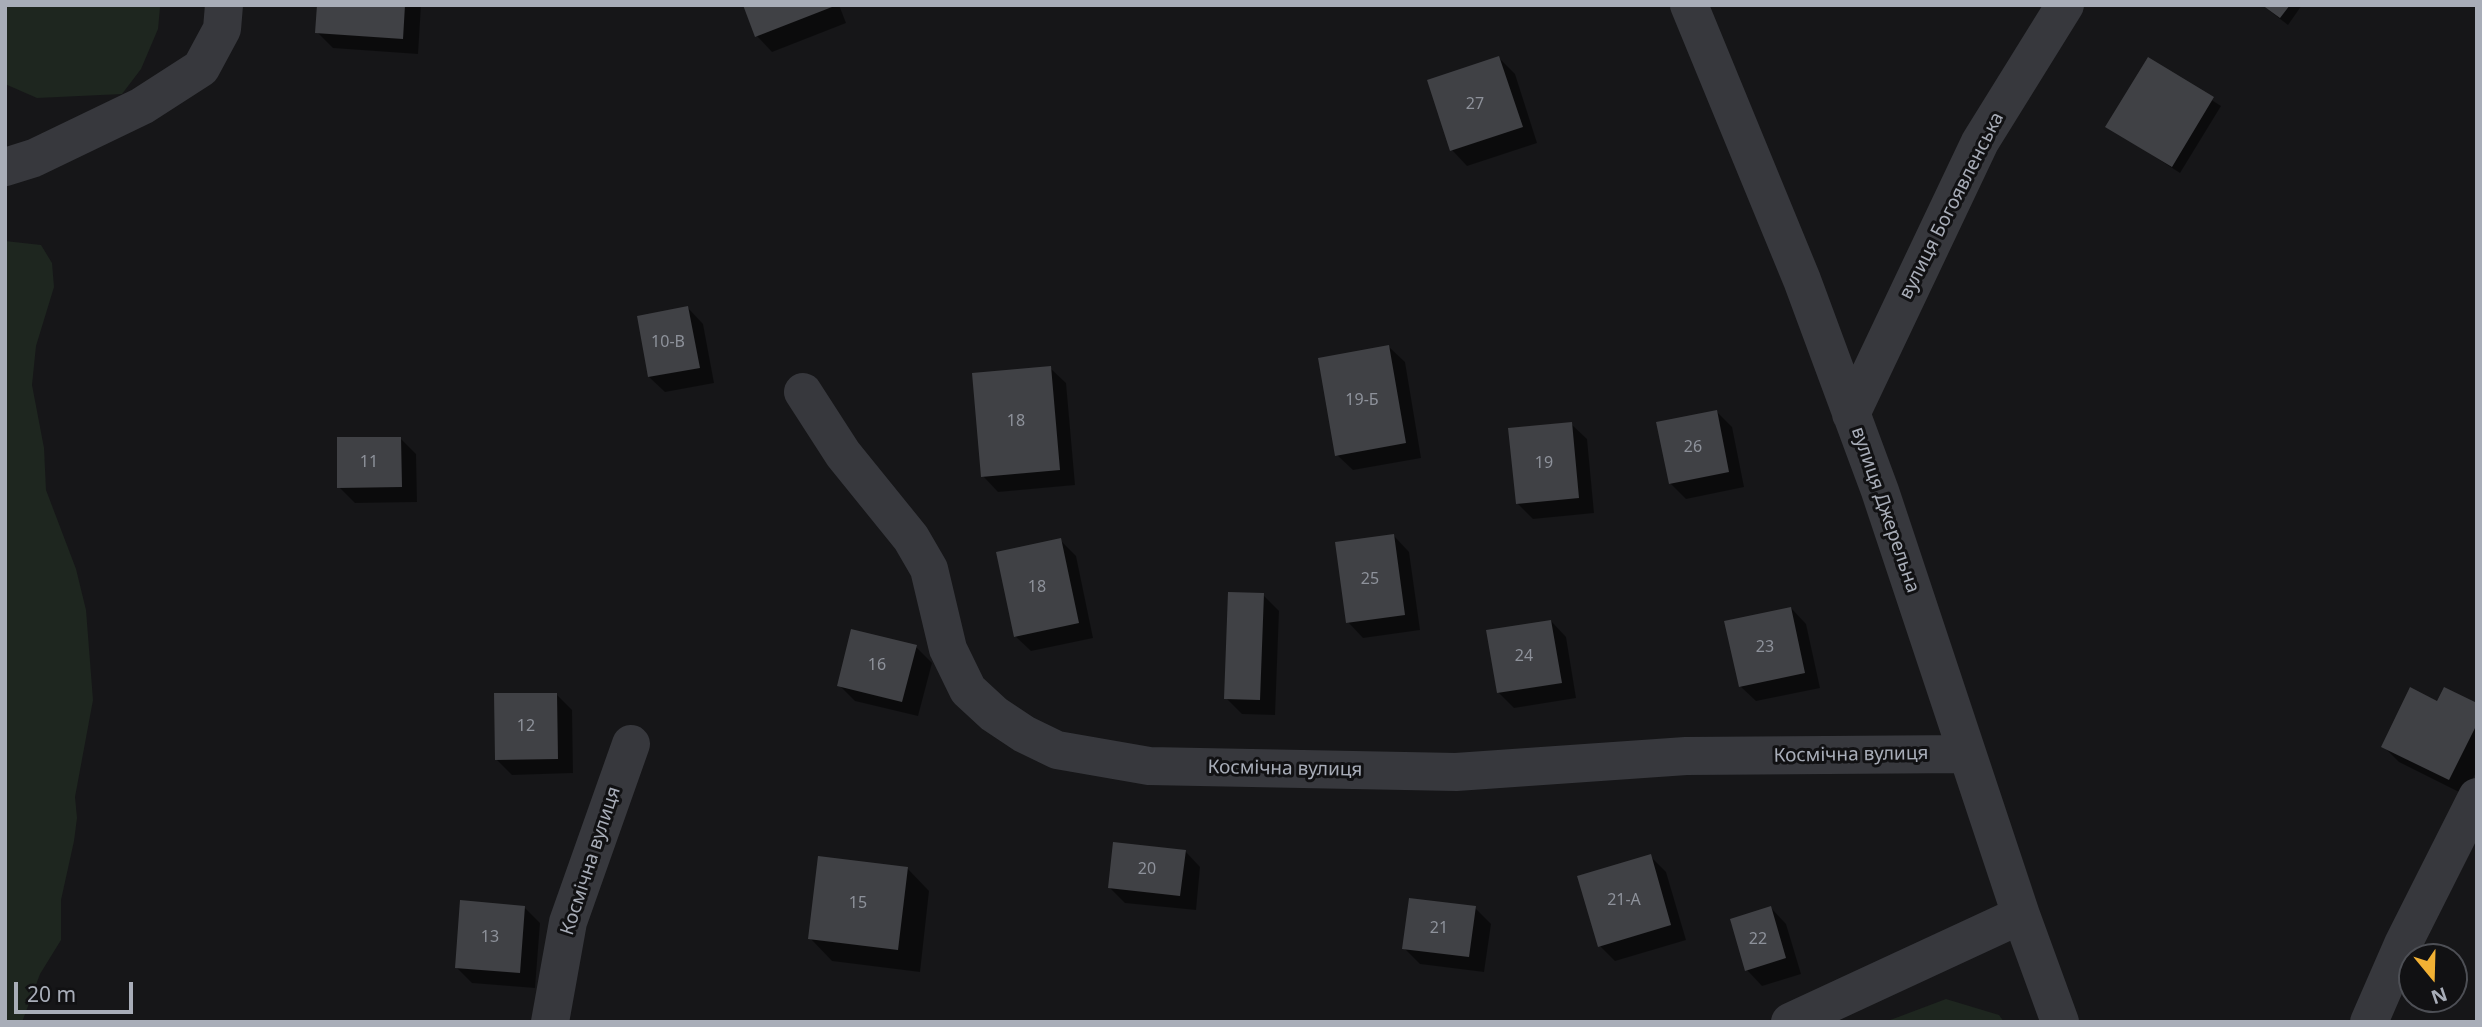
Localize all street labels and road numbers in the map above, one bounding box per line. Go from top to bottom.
street label: вулиця Богоявленська [1895,109,2009,303]
street label: вулиця Джерельна [1846,424,1924,596]
street label: Космічна вулиця [1773,742,1929,768]
street label: Космічна вулиця [1207,756,1363,782]
street label: Космічна вулиця [556,784,626,938]

